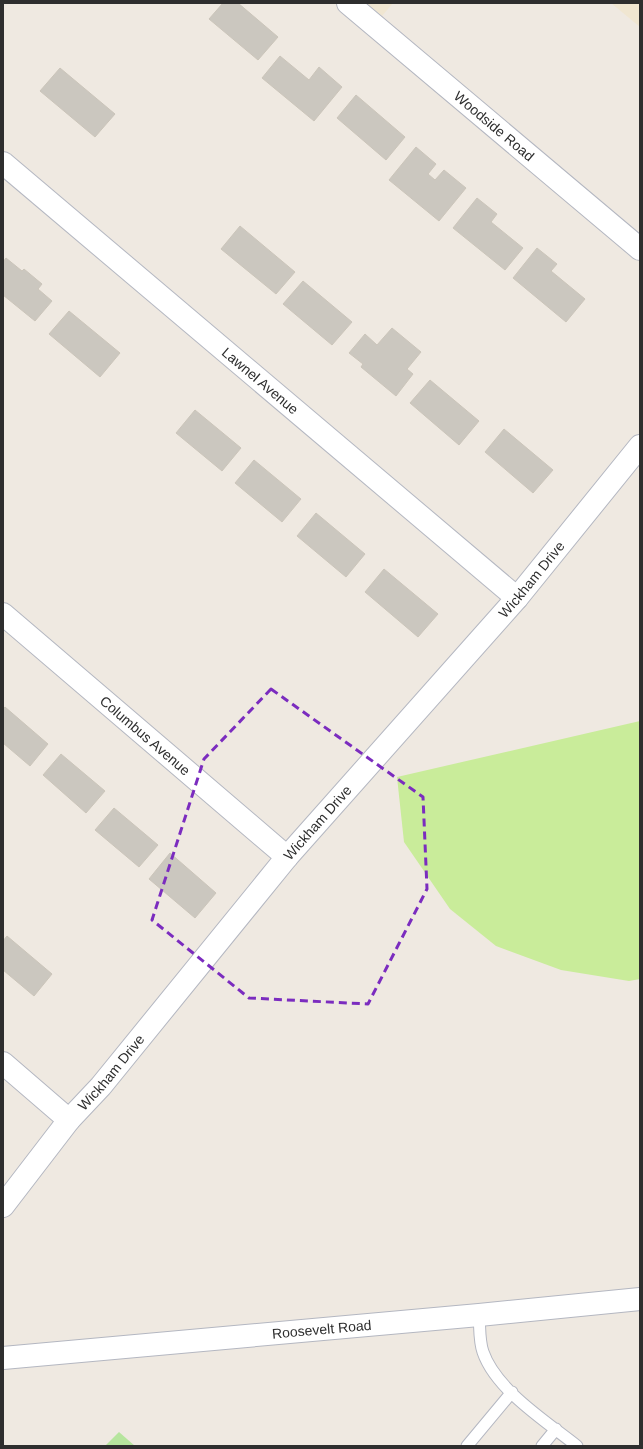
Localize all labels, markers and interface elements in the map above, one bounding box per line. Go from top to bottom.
street label: Woodside Road [451,88,537,164]
street label: Lawnel Avenue [219,344,302,418]
street label: Wickham Drive [495,538,568,621]
street label: Columbus Avenue [97,693,194,779]
street label: Wickham Drive [280,782,355,863]
street label: Wickham Drive [74,1031,148,1113]
street label: Roosevelt Road [271,1317,372,1342]

